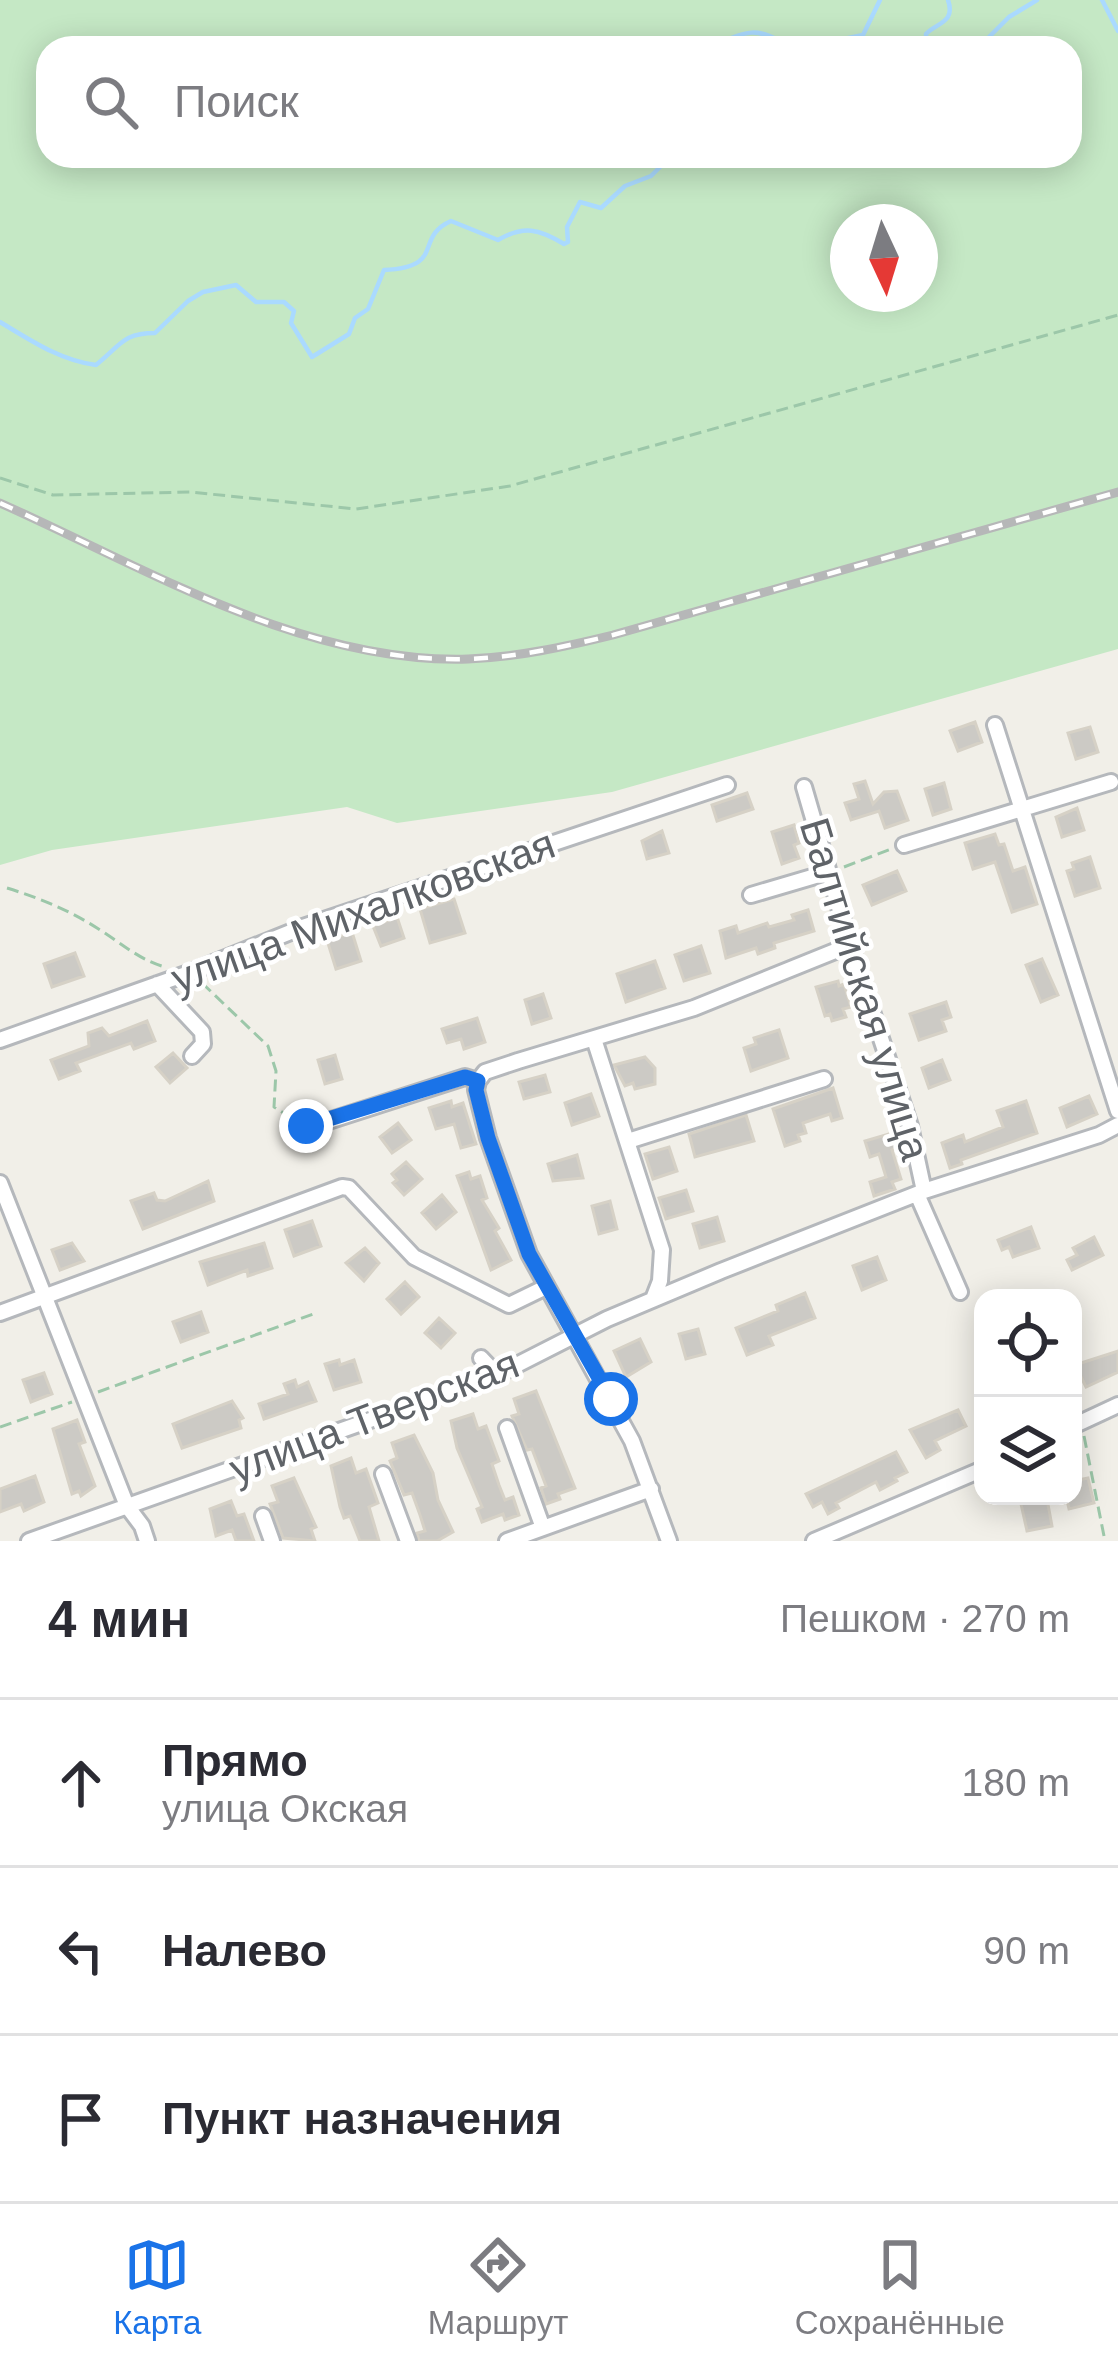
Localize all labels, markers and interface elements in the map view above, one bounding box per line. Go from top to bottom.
search box [36,36,1082,168]
icon: search [78,69,144,135]
text: Поиск [174,76,299,127]
north arrow [830,204,938,312]
street label: Балтийская улица [791,812,940,1166]
street label: улица Михалковская [165,820,561,1002]
route end [279,1099,333,1153]
map controls [974,1289,1082,1505]
button: locate [974,1289,1082,1397]
street label: улица Тверская [223,1339,525,1493]
route start [584,1372,638,1426]
button: layers [974,1397,1082,1505]
text: 4 мин [48,1591,190,1648]
text: Пешком · 270 m [780,1597,1070,1640]
text: Прямо [162,1735,308,1786]
icon: ahead [48,1750,114,1816]
text: 180 m [962,1761,1070,1804]
text: улица Окская [162,1787,408,1830]
icon: left [48,1918,114,1984]
text: Налево [162,1925,327,1976]
text: 90 m [983,1929,1070,1972]
icon: arrive [48,2086,114,2152]
text: Пункт назначения [162,2093,562,2144]
tab: Карта [113,2232,201,2342]
tab: Маршрут [428,2232,568,2342]
tab: Сохранённые [795,2232,1005,2342]

